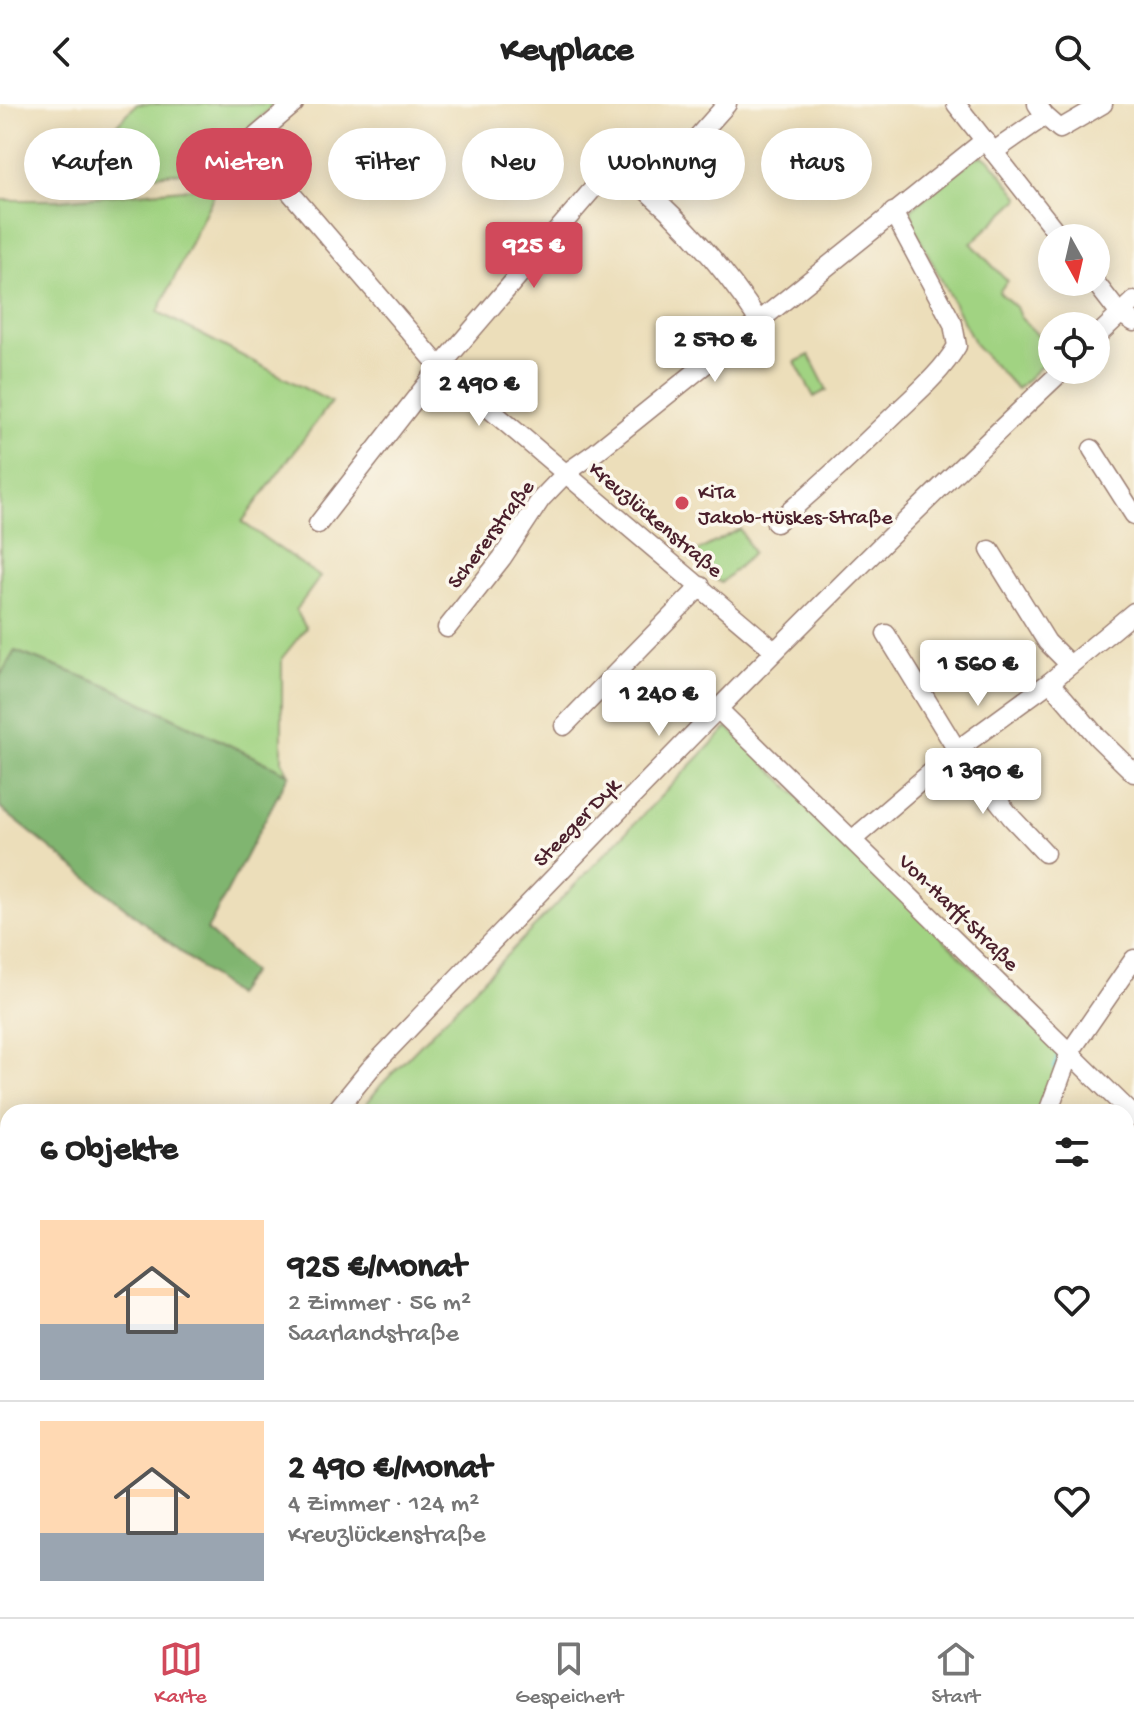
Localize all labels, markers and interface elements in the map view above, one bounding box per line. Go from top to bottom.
icon: back [40,30,84,74]
icon: search [1050,30,1094,74]
text: Keyplace [501,31,633,74]
chip: Kaufen [24,128,160,200]
chip: Mieten [176,128,312,200]
chip: Filter [328,128,446,200]
chip: Neu [462,128,564,200]
chip: Wohnung [580,128,745,200]
chip: Haus [761,128,872,200]
pin: 925 € [478,222,590,290]
north arrow [1038,224,1110,296]
map controls [1038,224,1110,384]
text: 925 € [503,232,565,263]
button: locate [1038,312,1110,384]
pin: 2 570 € [641,316,789,384]
text: 2 570 € [674,326,756,357]
pin: 2 490 € [405,360,553,428]
text: 2 490 € [439,370,519,401]
street label: Kreuzlückenstraße [582,457,727,585]
street label: Schererstraße [443,475,542,595]
place label: KiTa Jakob-Hüskes-Straße [698,481,893,532]
marker: KiTa Jakob-Hüskes-Straße [673,494,691,512]
pin: 1 560 € [904,640,1052,708]
text: 1 560 € [938,650,1018,681]
pin: 1 240 € [585,670,733,738]
text: 1 240 € [620,680,698,711]
pin: 1 390 € [909,748,1057,816]
text: 1 390 € [943,758,1023,789]
street label: Steeger Dyk [529,772,628,874]
street label: Von-Harff-Straße [891,849,1023,979]
icon: filters [1050,1130,1094,1174]
text: 6 Objekte [40,1132,178,1172]
text: 925 €/Monat [288,1249,466,1289]
icon: home [104,1252,200,1348]
icon: heart [1050,1278,1094,1322]
text: 2 Zimmer · 56 m² [288,1289,471,1320]
text: Saarlandstraße [288,1320,459,1351]
text: 2 490 €/Monat [288,1450,492,1490]
icon: home [104,1453,200,1549]
icon: heart [1050,1479,1094,1523]
text: 4 Zimmer · 124 m² [288,1490,479,1521]
text: Kreuzlückenstraße [288,1521,486,1552]
tab: Karte [154,1637,207,1711]
tab: Gespeichert [515,1637,623,1711]
tab: Start [932,1637,980,1711]

